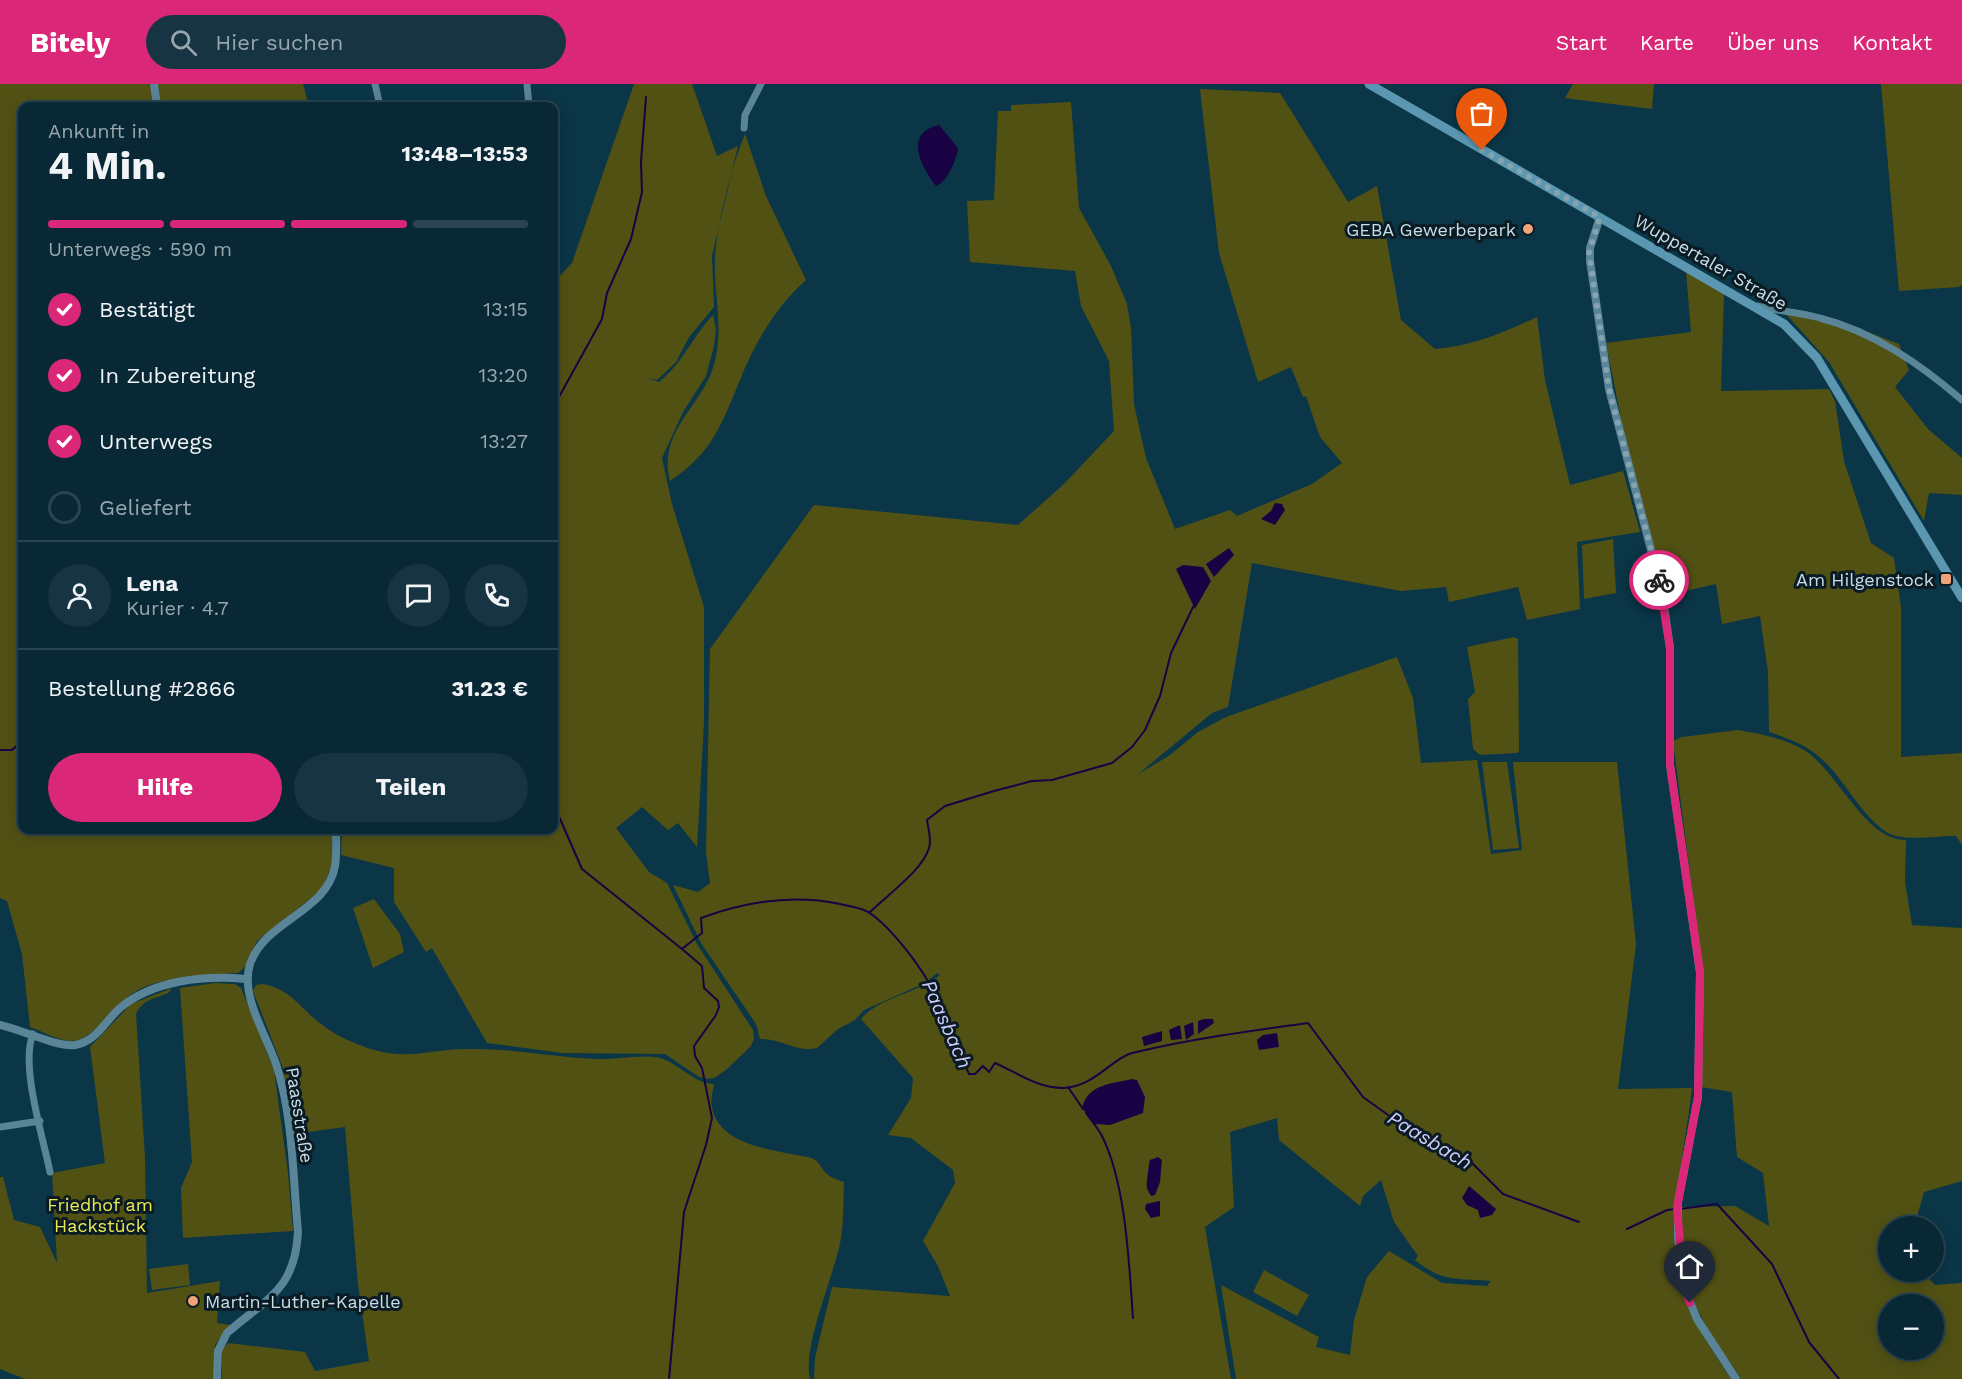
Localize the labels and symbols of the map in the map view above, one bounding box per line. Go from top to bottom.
pin [1456,88,1507,150]
street label: Wuppertaler Straße [1631,210,1791,314]
place label: GEBA Gewerbepark [1346,219,1516,240]
marker: GEBA Gewerbepark [1521,222,1535,236]
courier [1629,550,1689,610]
place label: Am Hilgenstock [1796,569,1934,590]
marker: Am Hilgenstock [1939,572,1953,586]
water label: Paasbach [917,976,977,1072]
street label: Paasstraße [282,1066,318,1164]
water label: Paasbach [1383,1105,1477,1175]
park label: Friedhof am Hackstück [47,1194,153,1236]
pin [1664,1241,1715,1303]
place label: Martin-Luther-Kapelle [205,1291,401,1312]
marker: Martin-Luther-Kapelle [186,1294,200,1308]

